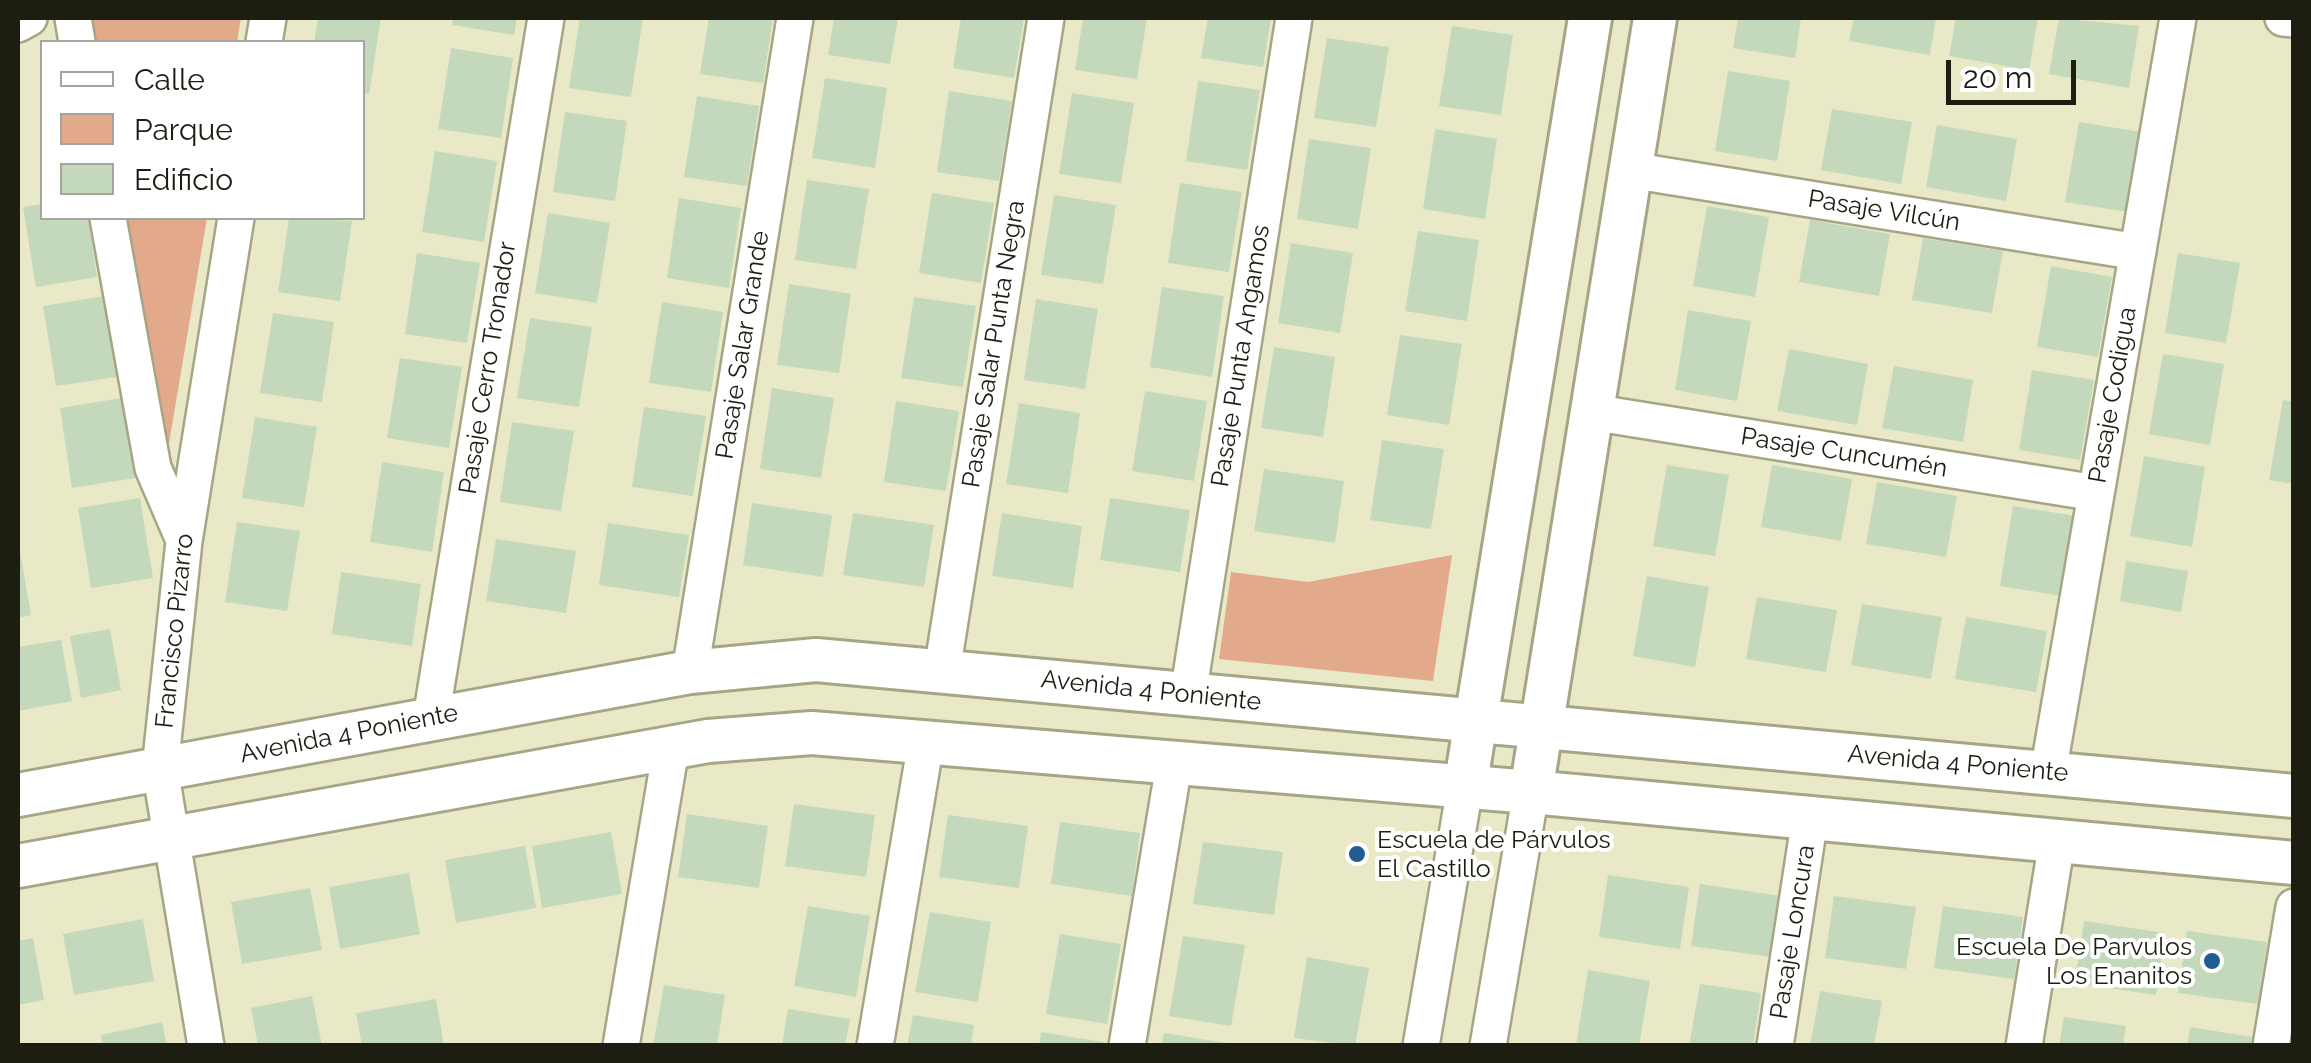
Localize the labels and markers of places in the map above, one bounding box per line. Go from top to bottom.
place label: Escuela de Párvulos El Castillo [1377,825,1611,884]
marker: Escuela de Párvulos El Castillo [1346,843,1368,865]
place label: Escuela De Parvulos Los Enanitos [1956,932,2192,991]
marker: Escuela De Parvulos Los Enanitos [2201,950,2223,972]

